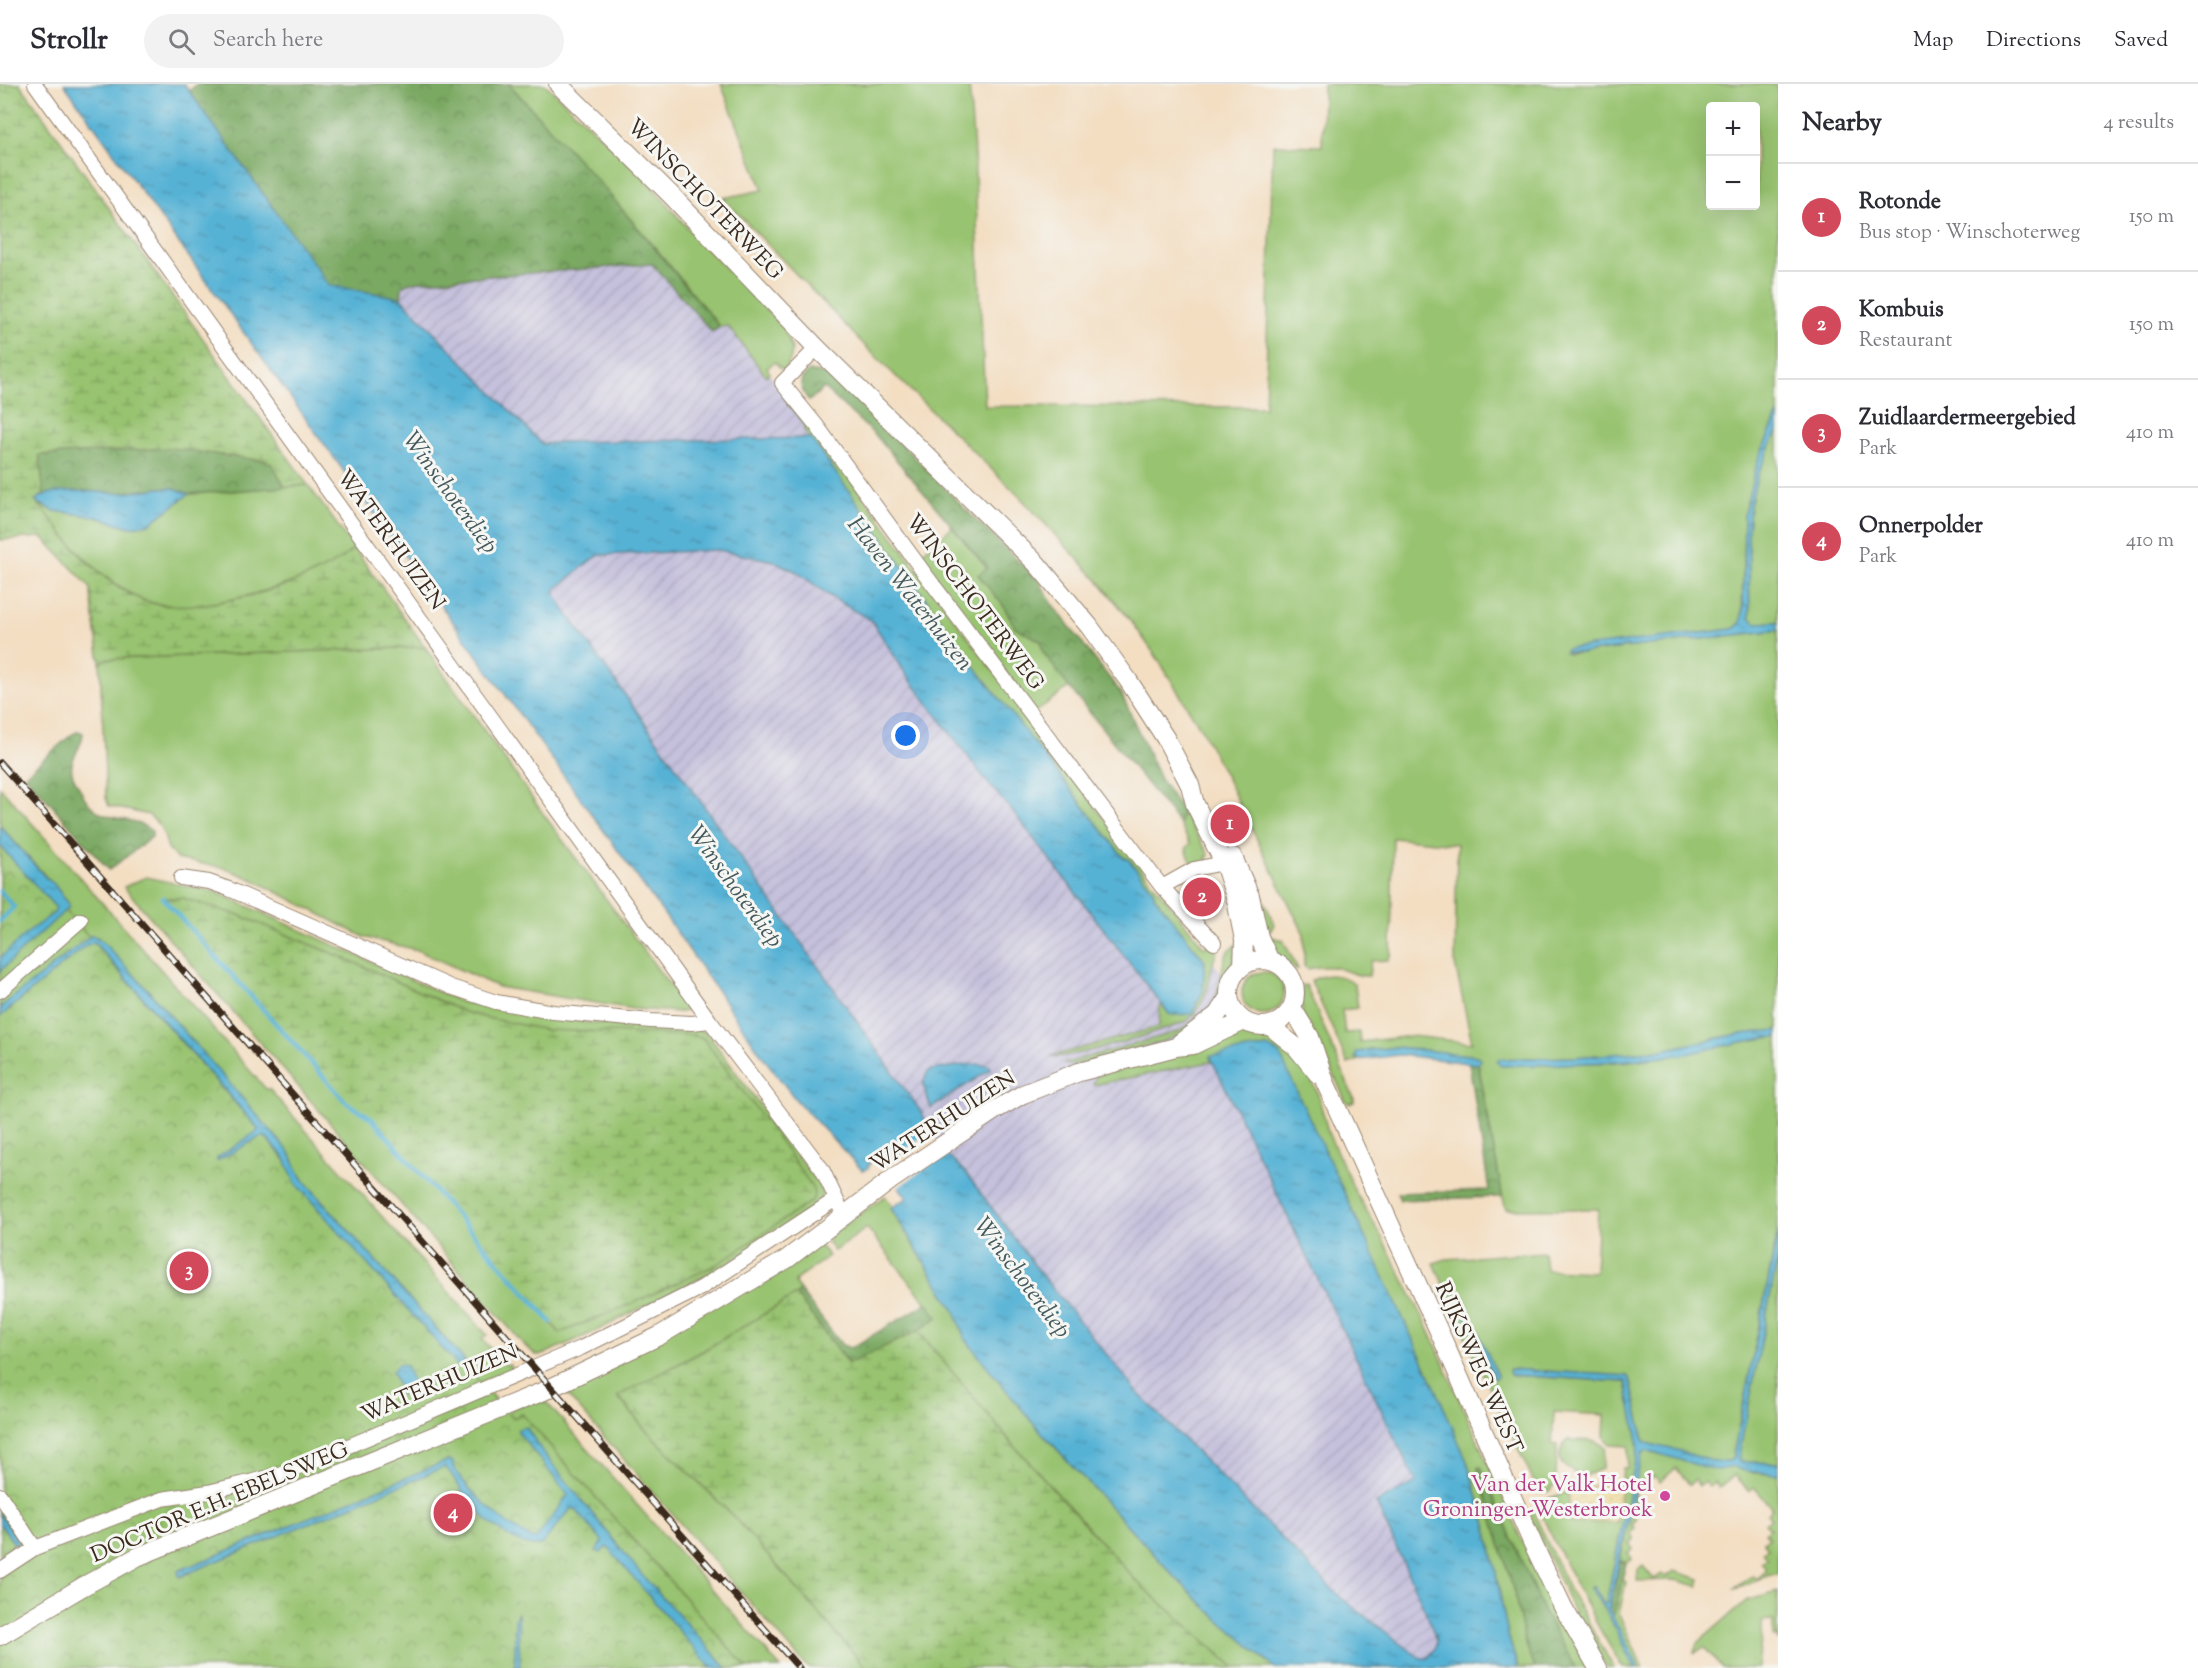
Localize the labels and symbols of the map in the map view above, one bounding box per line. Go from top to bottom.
street label: WINSCHOTERWEG [618,112,790,288]
water label: Winschoterdiep [393,425,505,561]
street label: WATERHUIZEN [327,464,452,618]
street label: WINSCHOTERWEG [896,508,1051,698]
water label: Haven Waterhuizen [838,510,981,679]
your location [891,721,920,750]
pin: 1 [1210,802,1250,846]
water label: Winschoterdiep [678,819,790,955]
pin: 2 [1182,874,1222,920]
street label: WATERHUIZEN [865,1063,1023,1182]
water label: Winschoterdiep [965,1211,1078,1346]
pin: 3 [170,1248,208,1294]
street label: RIJKSWEG WEST [1425,1277,1530,1459]
street label: WATERHUIZEN [357,1337,524,1432]
street label: DOCTOR E.H. EBELSWEG [86,1435,354,1573]
place label: Van der Valk Hotel Groningen-Westerbroek [1423,1470,1653,1527]
marker: Van der Valk Hotel Groningen-Westerbroek [1658,1489,1672,1503]
pin: 4 [434,1490,472,1536]

